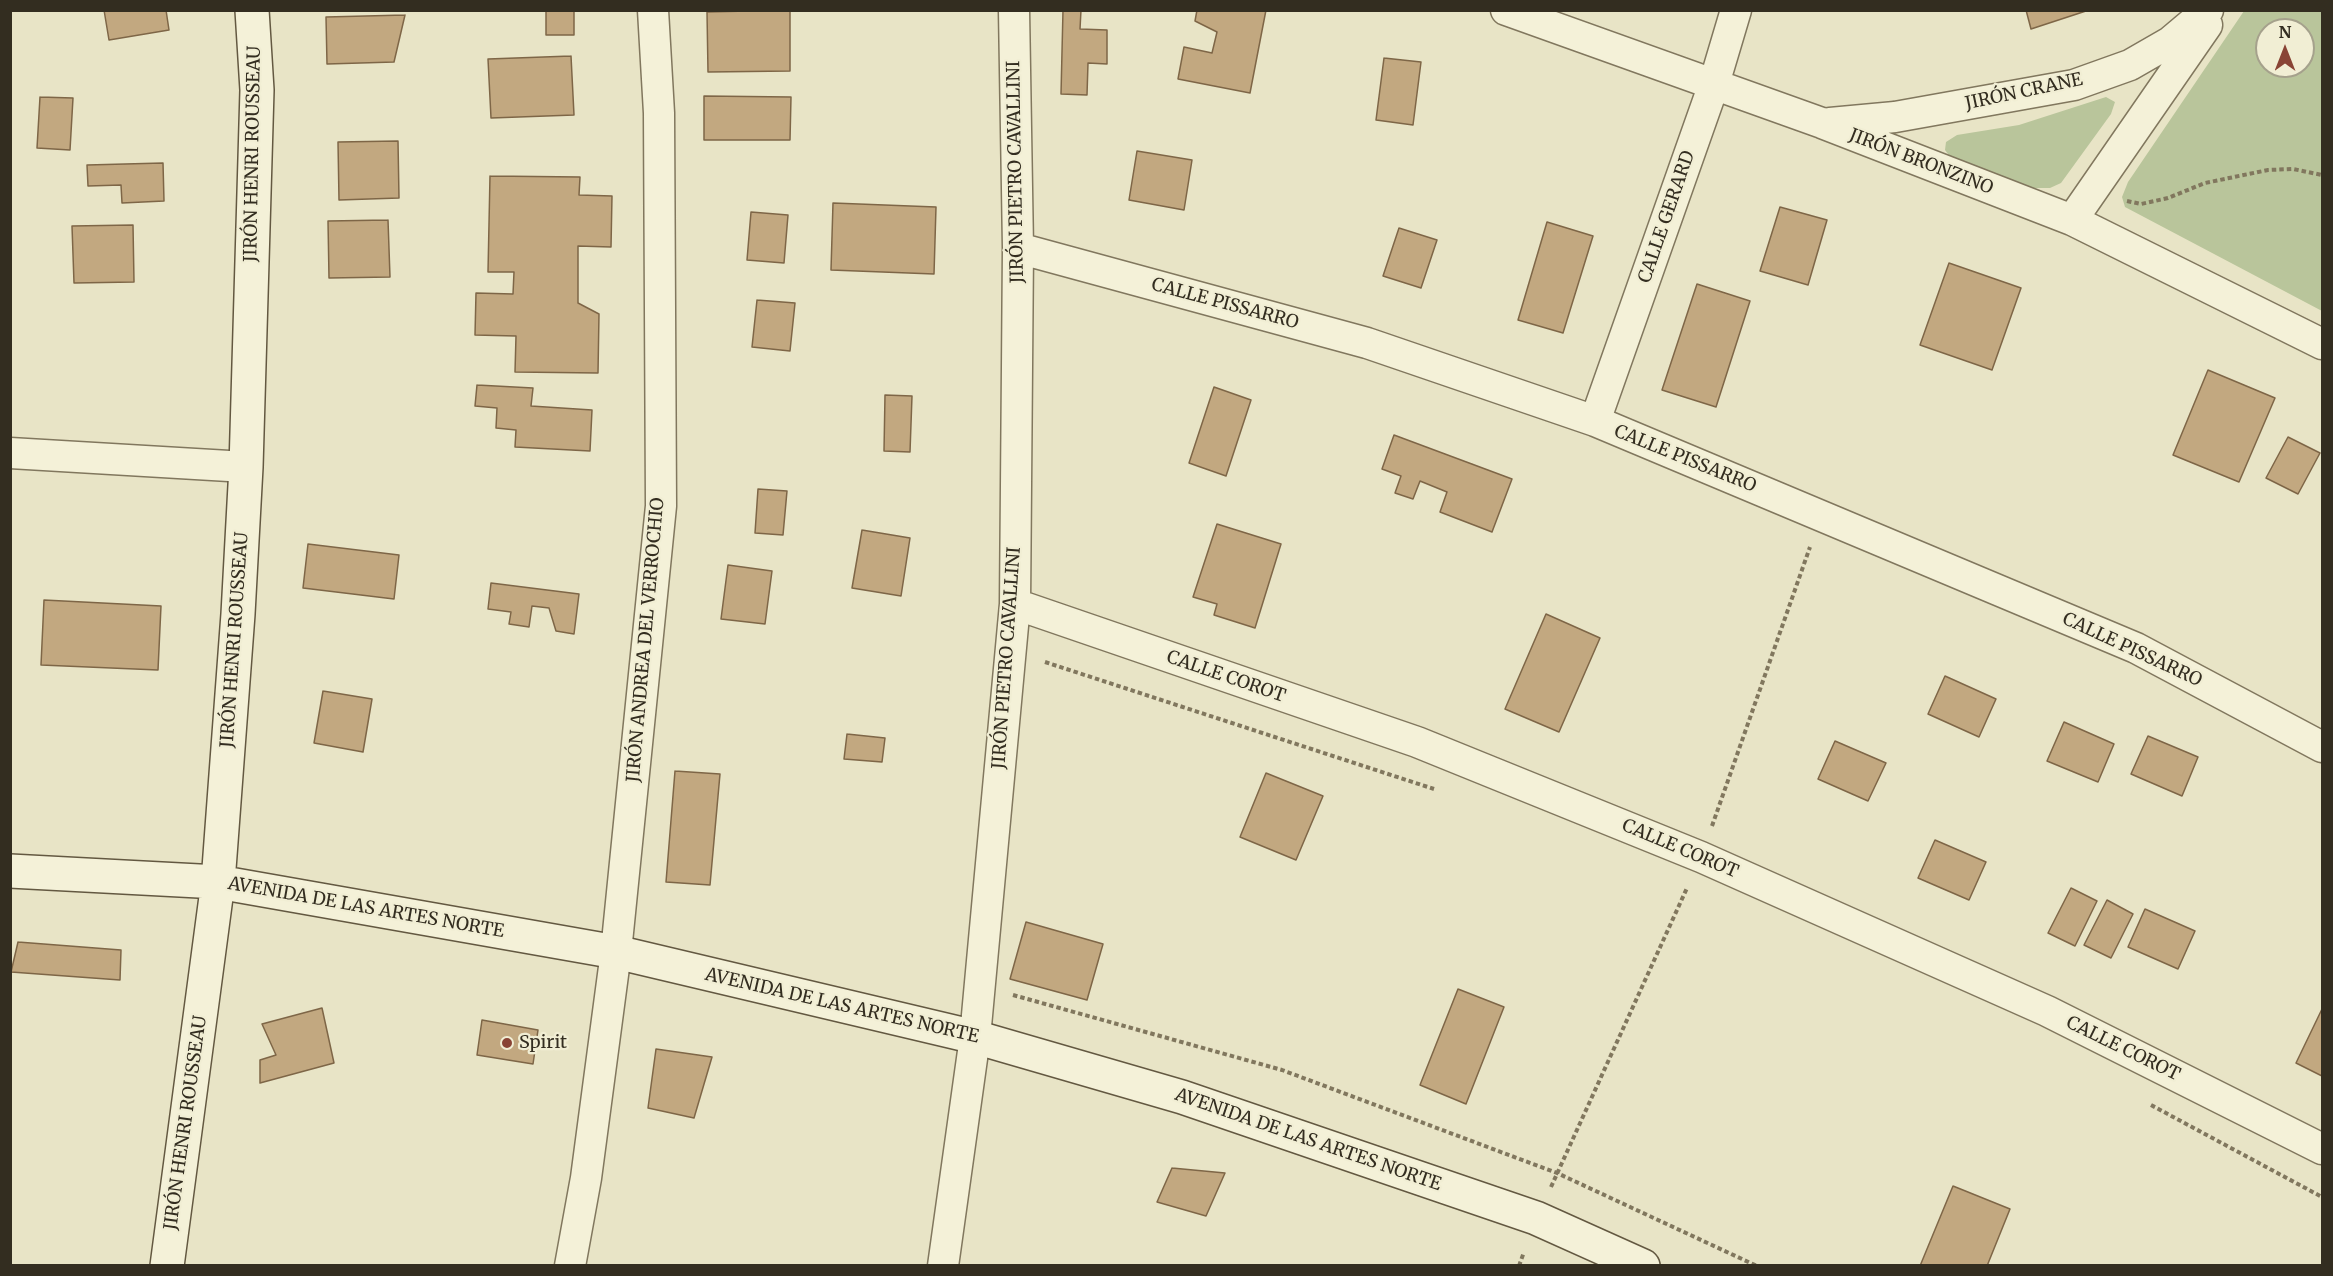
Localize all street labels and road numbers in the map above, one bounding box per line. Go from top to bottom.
street label: JIRÓN HENRI ROUSSEAU [240,46,266,262]
street label: JIRÓN PIETRO CAVALLINI [1003,60,1029,284]
street label: JIRÓN CRANE [1963,69,2085,115]
street label: JIRÓN BRONZINO [1846,125,1996,199]
street label: CALLE GERARD [1634,148,1700,286]
street label: CALLE PISSARRO [1149,274,1301,334]
street label: CALLE PISSARRO [1611,421,1759,497]
street label: JIRÓN ANDREA DEL VERROCHIO [623,497,669,783]
street label: JIRÓN HENRI ROUSSEAU [217,531,253,749]
street label: JIRÓN PIETRO CAVALLINI [988,546,1026,770]
street label: CALLE PISSARRO [2059,608,2205,692]
street label: CALLE COROT [1164,647,1288,707]
street label: CALLE COROT [1619,815,1741,883]
street label: AVENIDA DE LAS ARTES NORTE [226,873,506,943]
street label: AVENIDA DE LAS ARTES NORTE [703,964,981,1048]
street label: CALLE COROT [2062,1012,2184,1086]
street label: JIRÓN HENRI ROUSSEAU [160,1014,212,1232]
street label: AVENIDA DE LAS ARTES NORTE [1172,1084,1444,1196]

